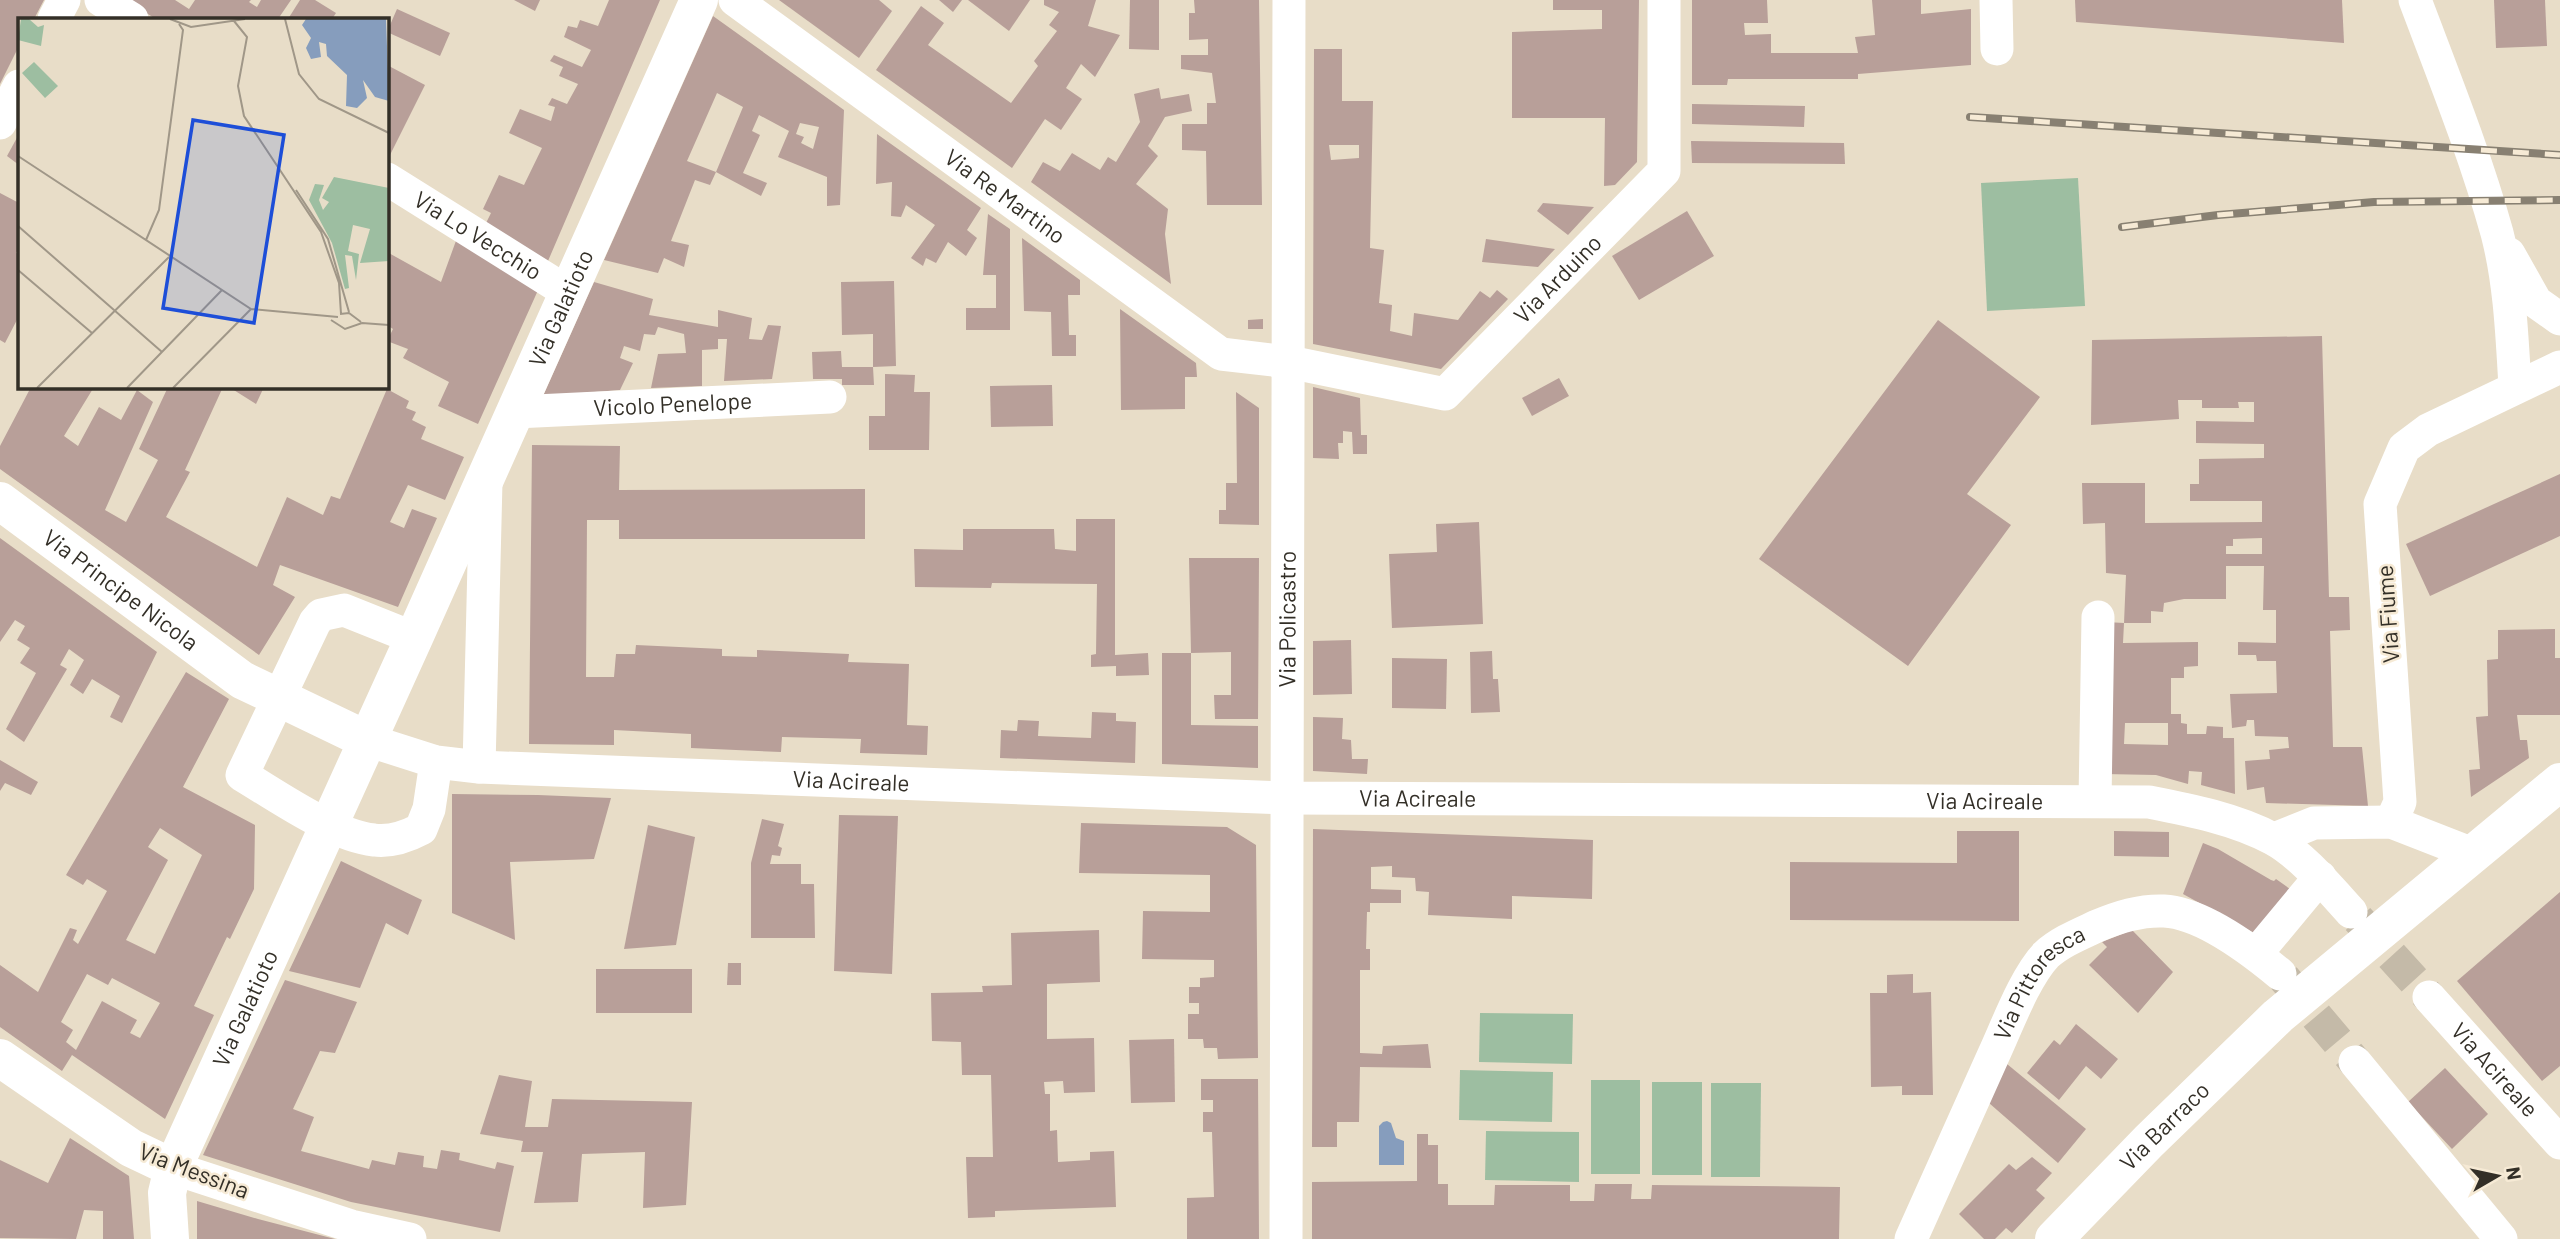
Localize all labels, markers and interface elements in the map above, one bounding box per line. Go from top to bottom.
inset map [18,18,388,388]
street label: Via Re Martino [940,143,1071,249]
street label: Via Lo Vecchio [409,184,547,285]
street label: Via Arduino [1507,228,1607,329]
street label: Via Galatioto [522,245,599,371]
street label: Vicolo Penelope [593,386,753,421]
street label: Via Principe Nicola [38,523,204,656]
street label: Via Policastro [1272,551,1301,687]
street label: Via Fiume [2370,564,2404,664]
street label: Via Acireale [792,764,910,797]
street label: Via Acireale [1359,783,1476,812]
street label: Via Acireale [1926,786,2043,815]
street label: Via Pittoresca [1987,919,2089,1044]
street label: Via Galatioto [206,945,283,1071]
street label: Via Acireale [2446,1016,2545,1122]
street label: Via Barraco [2113,1075,2215,1176]
street label: Via Messina [135,1136,254,1204]
north arrow [2462,1141,2532,1211]
text: N [2502,1165,2527,1181]

